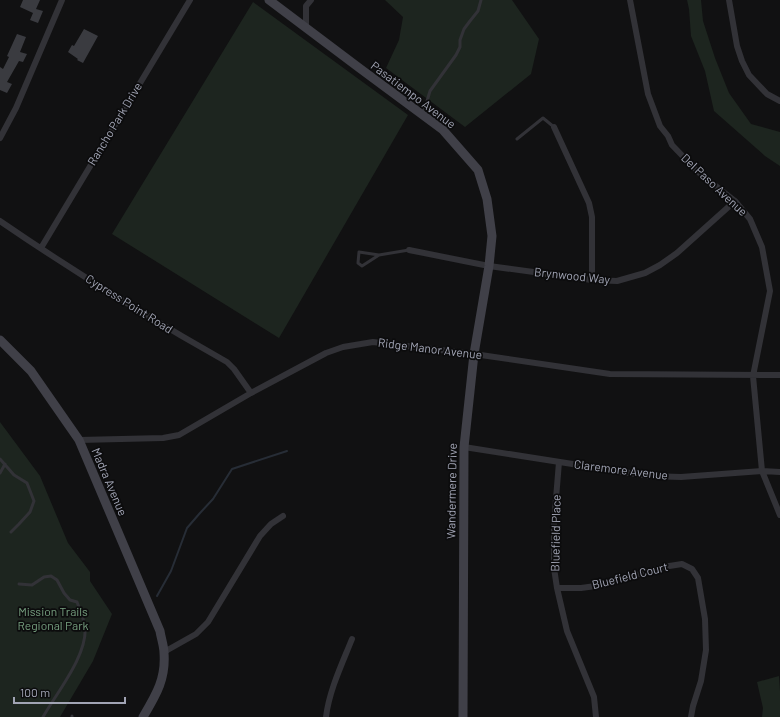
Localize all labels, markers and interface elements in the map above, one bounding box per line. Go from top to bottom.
street label: Pasatiempo Avenue [368,58,459,131]
street label: Rancho Park Drive [84,80,144,167]
street label: Del Paso Avenue [679,150,751,218]
street label: Brynwood Way [534,264,611,286]
street label: Cypress Point Road [83,271,176,336]
street label: Ridge Manor Avenue [377,335,483,361]
street label: Wandermere Drive [443,443,459,539]
street label: Madra Avenue [89,446,130,518]
street label: Claremore Avenue [573,456,669,482]
street label: Bluefield Place [547,494,563,572]
street label: Bluefield Court [590,559,669,591]
park label: Mission Trails Regional Park [17,604,89,632]
scale bar [14,679,125,705]
text: 100 m [20,685,50,699]

